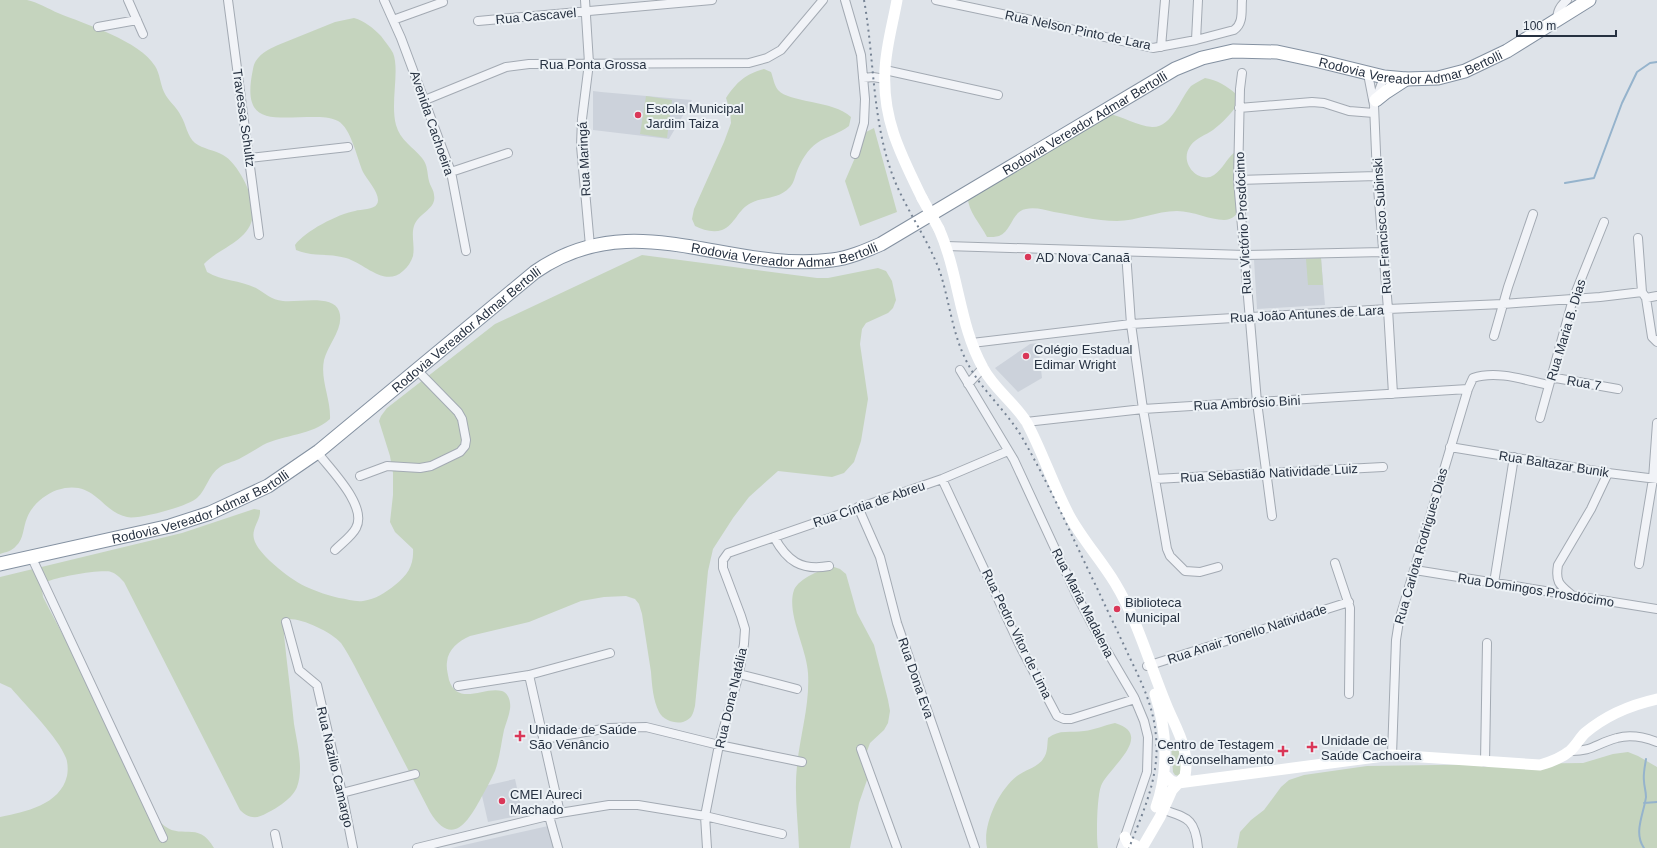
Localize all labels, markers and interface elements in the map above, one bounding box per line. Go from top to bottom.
street label: Rua Cascavel [495,5,577,27]
street label: Rua Nelson Pinto de Lara [1004,7,1153,53]
scale bar [1517,12,1616,38]
text: 100 m [1523,19,1556,33]
street label: Rodovia Vereador Admar Bertolli [1318,47,1505,87]
street label: Rua Ponta Grossa [540,57,647,72]
street label: Travessa Schultz [230,68,258,168]
street label: Rodovia Vereador Admar Bertolli [1000,68,1170,178]
street label: Avenida Cachoeira [407,69,457,178]
place label: Escola Municipal Jardim Taiza [646,101,744,131]
marker: Escola Municipal Jardim Taiza [633,110,643,120]
street label: Rua Maringá [575,121,593,197]
street label: Rua Victório Prosdócimo [1232,151,1254,295]
street label: Rua Francisco Subinski [1370,157,1394,295]
street label: Rodovia Vereador Admar Bertolli [690,239,880,269]
place label: AD Nova Canaã [1036,250,1131,265]
marker: AD Nova Canaã [1023,252,1033,262]
street label: Rodovia Vereador Admar Bertolli [389,263,543,395]
street label: Rua Maria B. Dias [1543,277,1589,383]
street label: Rua João Antunes de Lara [1230,302,1385,326]
place label: Colégio Estadual Edimar Wright [1034,342,1132,372]
marker: Colégio Estadual Edimar Wright [1021,351,1031,361]
street label: Rua 7 [1566,373,1602,393]
street label: Rua Ambrósio Bini [1193,393,1301,413]
street label: Rua Baltazar Bunik [1498,448,1611,480]
street label: Rua Sebastião Natividade Luiz [1180,461,1358,485]
street label: Rua Carlota Rodrigues Dias [1391,466,1451,626]
street label: Rodovia Vereador Admar Bertolli [110,467,291,546]
street label: Rua Cíntia de Abreu [811,478,927,530]
street label: Rua Maria Madalena [1049,546,1117,661]
street label: Rua Pedro Vitor de Lima [979,567,1055,702]
street label: Rua Domingos Prosdócimo [1457,570,1615,610]
place label: Biblioteca Municipal [1125,595,1182,625]
street label: Rua Anair Tonello Natividade [1165,601,1329,667]
marker: Biblioteca Municipal [1112,604,1122,614]
street label: Rua Dona Eva [895,636,937,721]
street label: Rua Dona Natália [712,646,750,750]
street label: Rua Nazilio Camargo [314,705,356,829]
place label: Unidade de Saúde São Venâncio [529,722,637,752]
marker: Unidade de Saúde São Venâncio [514,730,526,742]
place label: Unidade de Saúde Cachoeira [1321,733,1422,763]
place label: Centro de Testagem e Aconselhamento [1157,737,1274,767]
marker: Unidade de Saúde Cachoeira [1306,741,1318,753]
marker: Centro de Testagem e Aconselhamento [1277,745,1289,757]
place label: CMEI Aureci Machado [510,787,582,817]
marker: CMEI Aureci Machado [497,796,507,806]

